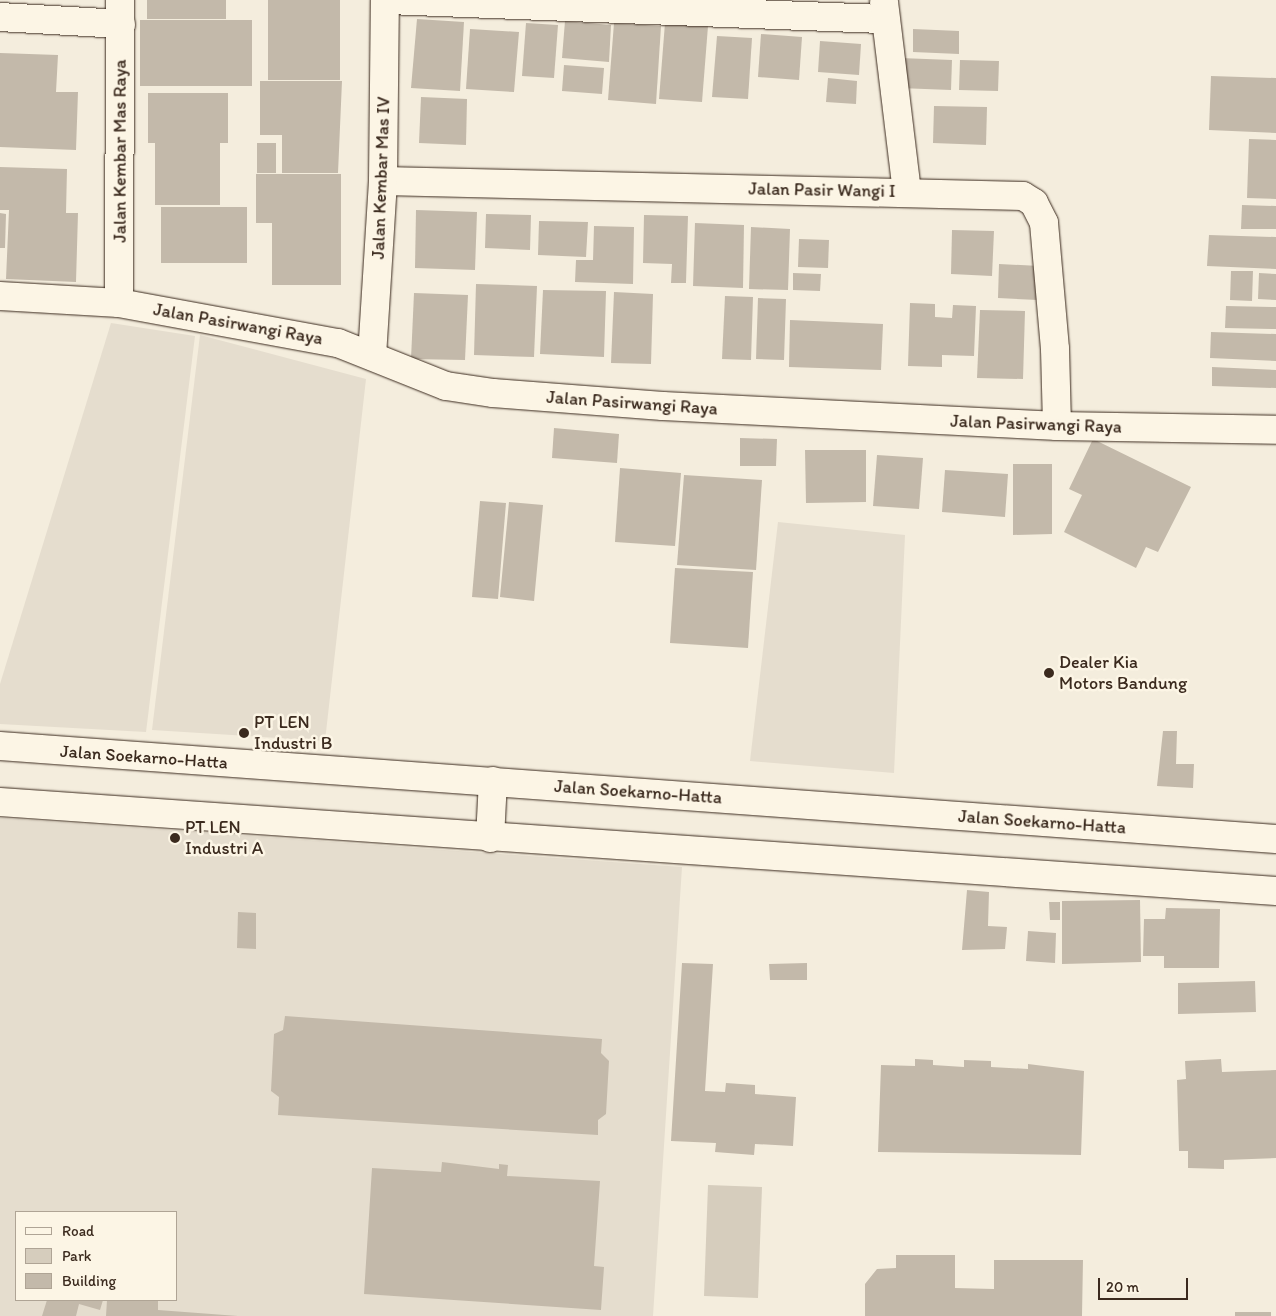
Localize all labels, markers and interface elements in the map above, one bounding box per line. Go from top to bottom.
street label: Jalan Kembar Mas Raya [109,60,131,242]
street label: Jalan Kembar Mas IV [367,96,395,260]
street label: Jalan Pasir Wangi I [748,178,896,202]
street label: Jalan Pasirwangi Raya [152,299,324,349]
street label: Jalan Pasirwangi Raya [546,386,718,420]
street label: Jalan Pasirwangi Raya [950,410,1122,438]
place label: Dealer Kia Motors Bandung [1059,652,1187,694]
marker: Dealer Kia Motors Bandung [1043,667,1055,679]
place label: PT LEN Industri B [254,712,332,754]
marker: PT LEN Industri B [238,727,250,739]
street label: Jalan Soekarno-Hatta [59,740,229,774]
street label: Jalan Soekarno-Hatta [553,775,723,809]
street label: Jalan Soekarno-Hatta [957,805,1127,839]
place label: PT LEN Industri A [185,817,263,860]
marker: PT LEN Industri A [169,832,181,844]
legend [15,1211,178,1301]
text: Road [62,1222,94,1240]
text: Park [62,1247,92,1265]
scale bar [1101,1268,1191,1300]
text: Building [62,1272,116,1290]
text: 20 m [1106,1278,1139,1296]

